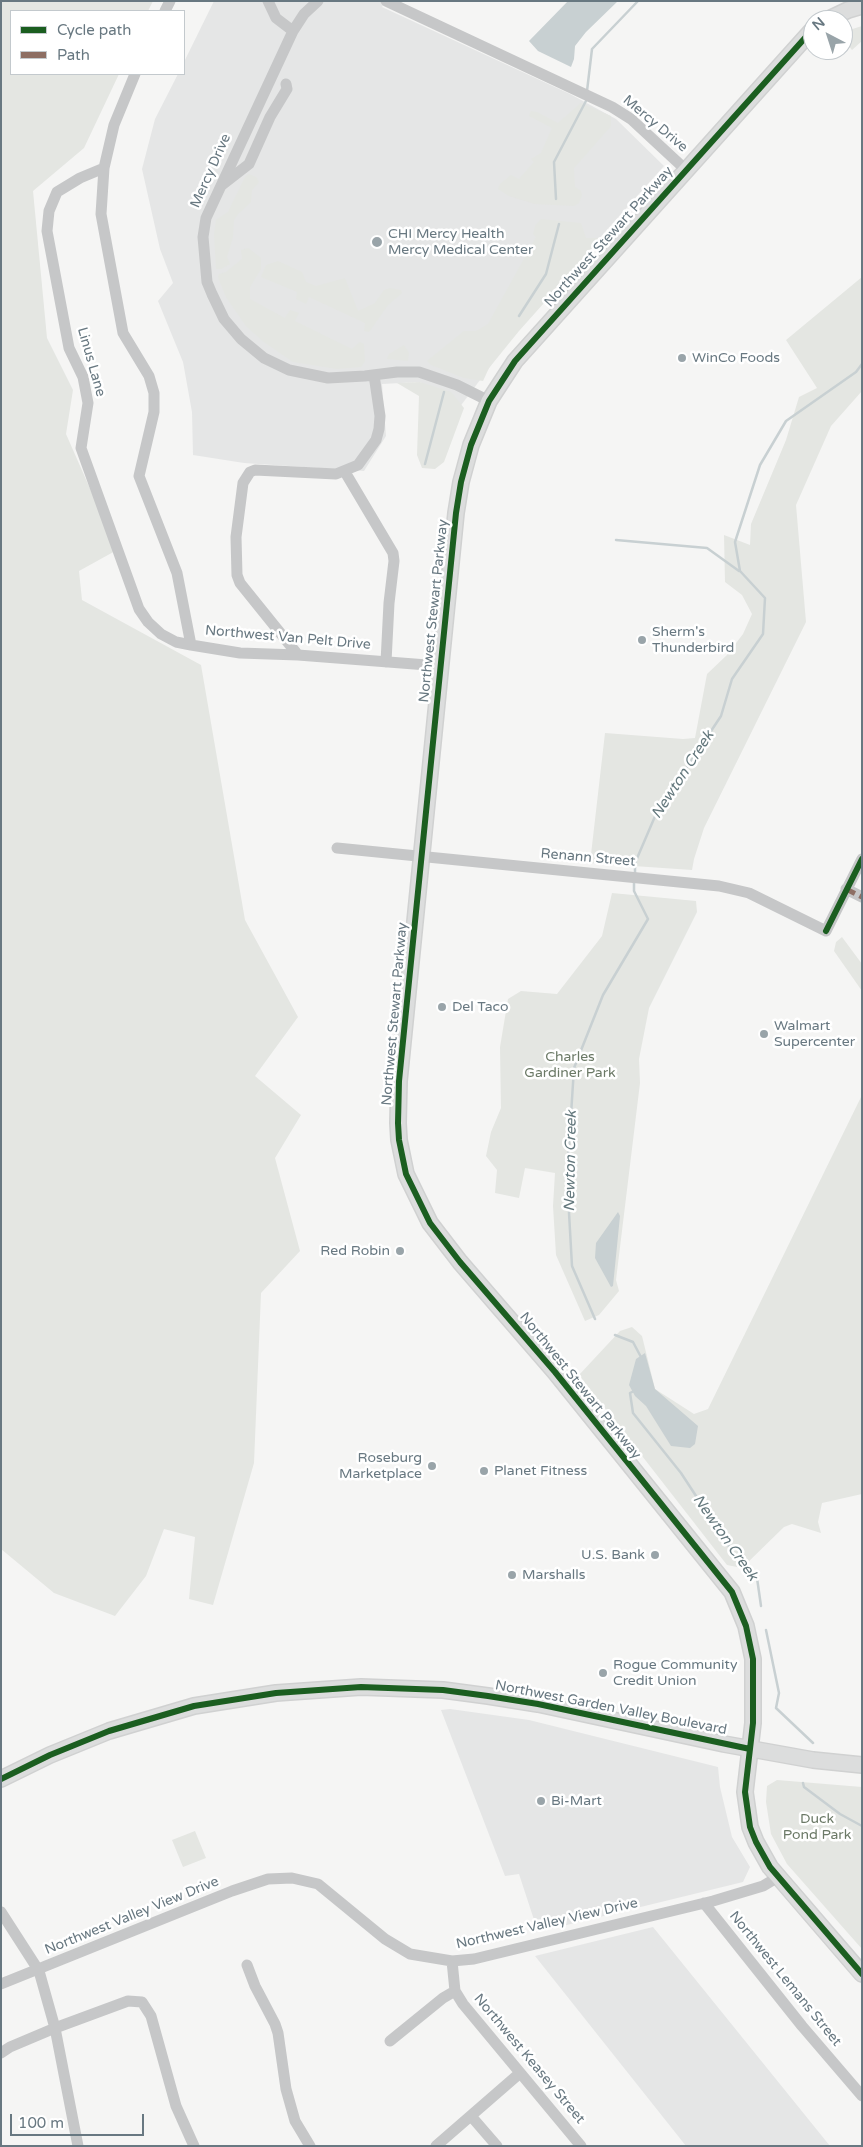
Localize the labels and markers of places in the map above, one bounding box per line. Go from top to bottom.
place label: CHI Mercy Health Mercy Medical Center [388,226,533,258]
marker: CHI Mercy Health Mercy Medical Center [370,235,384,249]
place label: WinCo Foods [692,350,780,366]
marker: WinCo Foods [676,352,688,364]
place label: Sherm's Thunderbird [652,624,734,656]
marker: Sherm's Thunderbird [636,634,648,646]
place label: Del Taco [452,999,508,1015]
marker: Del Taco [436,1001,448,1013]
place label: Walmart Supercenter [774,1018,855,1050]
marker: Walmart Supercenter [758,1028,770,1040]
place label: Red Robin [320,1243,390,1259]
marker: Red Robin [394,1245,406,1257]
place label: Roseburg Marketplace [339,1450,422,1482]
marker: Roseburg Marketplace [426,1460,438,1472]
place label: Planet Fitness [494,1463,587,1479]
marker: Planet Fitness [478,1465,490,1477]
place label: U.S. Bank [581,1547,645,1563]
marker: U.S. Bank [649,1549,661,1561]
place label: Marshalls [522,1567,586,1583]
marker: Marshalls [506,1569,518,1581]
place label: Rogue Community Credit Union [613,1657,737,1690]
marker: Rogue Community Credit Union [597,1667,609,1679]
place label: Bi-Mart [551,1793,602,1809]
marker: Bi-Mart [535,1795,547,1807]

